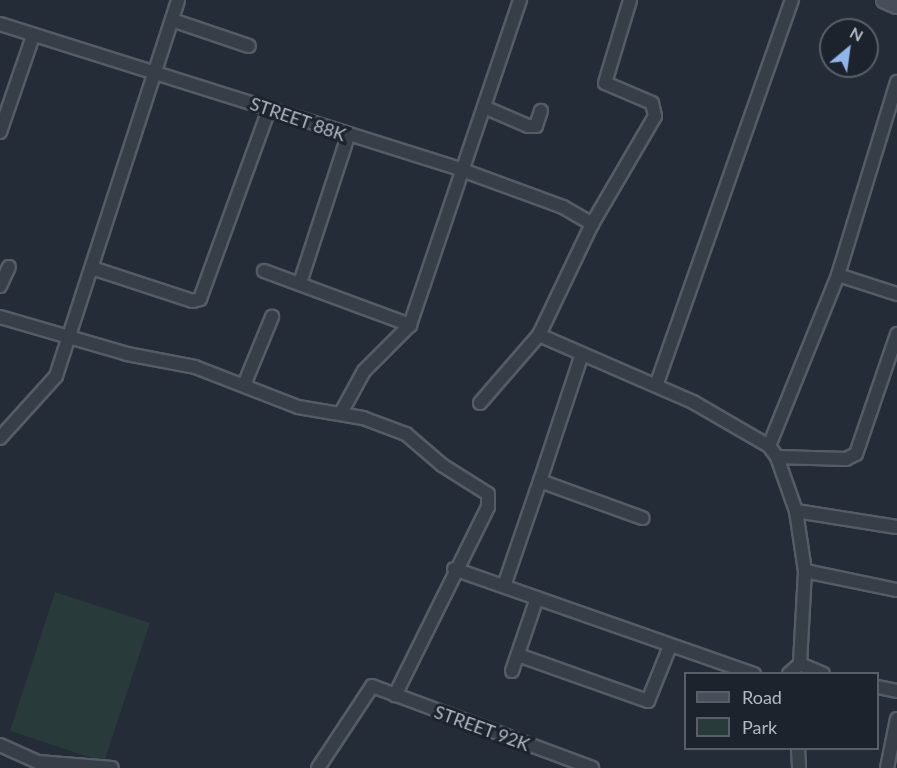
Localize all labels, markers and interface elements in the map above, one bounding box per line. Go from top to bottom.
north arrow [819,18,879,78]
text: N [847,22,867,45]
street label: STREET 88K [247,92,349,146]
legend [684,672,879,750]
text: Road [742,686,782,708]
street label: STREET 92K [431,701,533,755]
text: Park [742,716,777,738]

